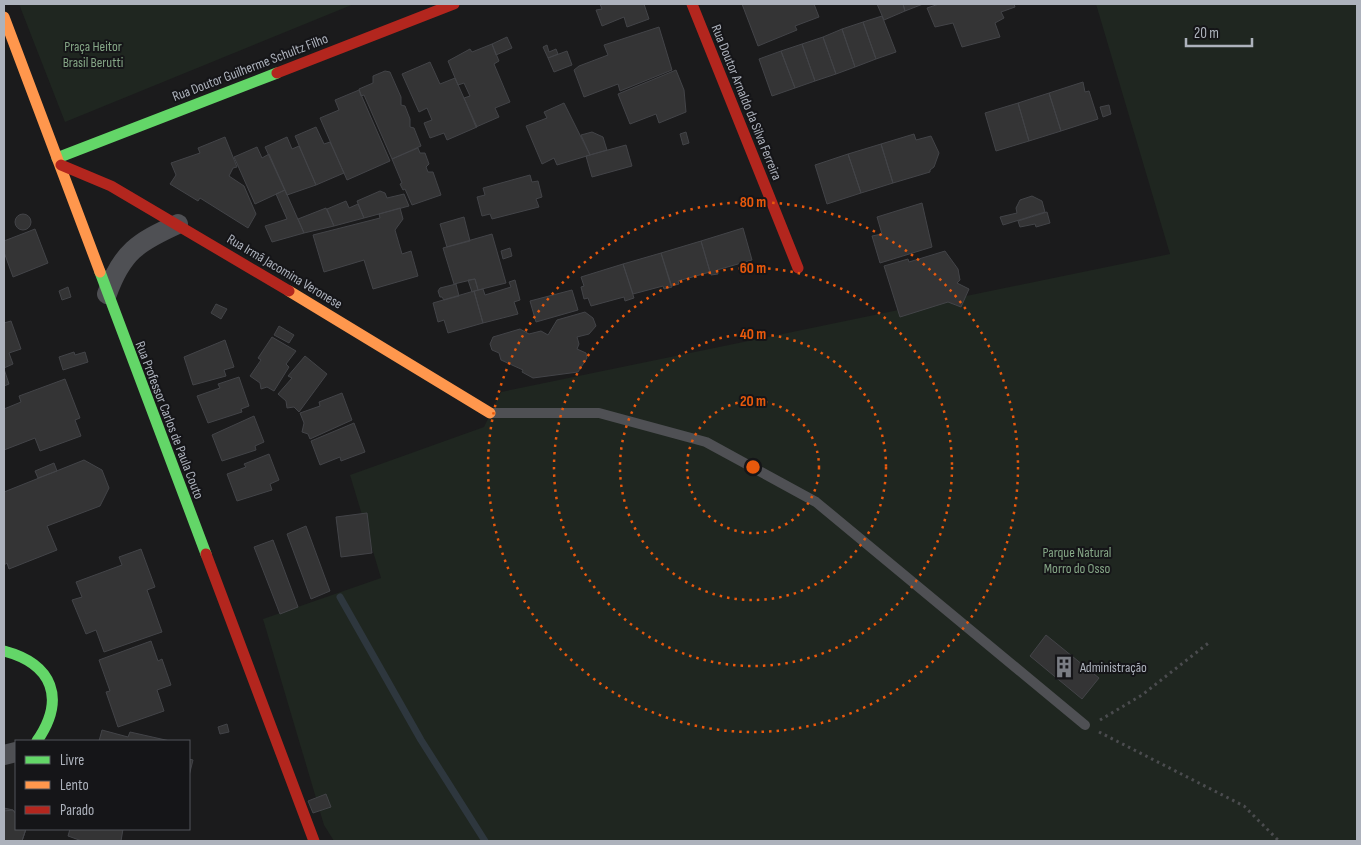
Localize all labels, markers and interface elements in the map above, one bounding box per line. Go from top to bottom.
scale bar [1186,15,1252,47]
street label: Rua Doutor Arnaldo da Silva Ferreira [708,22,786,182]
text: 20 m [1194,24,1219,43]
street label: Rua Doutor Guilherme Schultz Filho [170,30,331,105]
park label: Praça Heitor Brasil Berutti [63,38,123,71]
text: 80 m [740,193,766,212]
street label: Rua Irmã Jacomina Veronese [224,230,346,313]
text: 60 m [740,259,766,278]
text: 40 m [740,325,766,344]
street label: Rua Professor Carlos de Paula Couto [132,339,208,502]
text: 20 m [740,392,766,411]
centre of rings [744,458,762,476]
park label: Parque Natural Morro do Osso [1043,544,1111,577]
building icon: Administração [1051,654,1077,680]
place label: Administração [1079,659,1147,676]
legend [15,740,190,830]
text: Livre [60,751,84,770]
text: Lento [60,776,89,795]
text: Parado [60,801,94,820]

